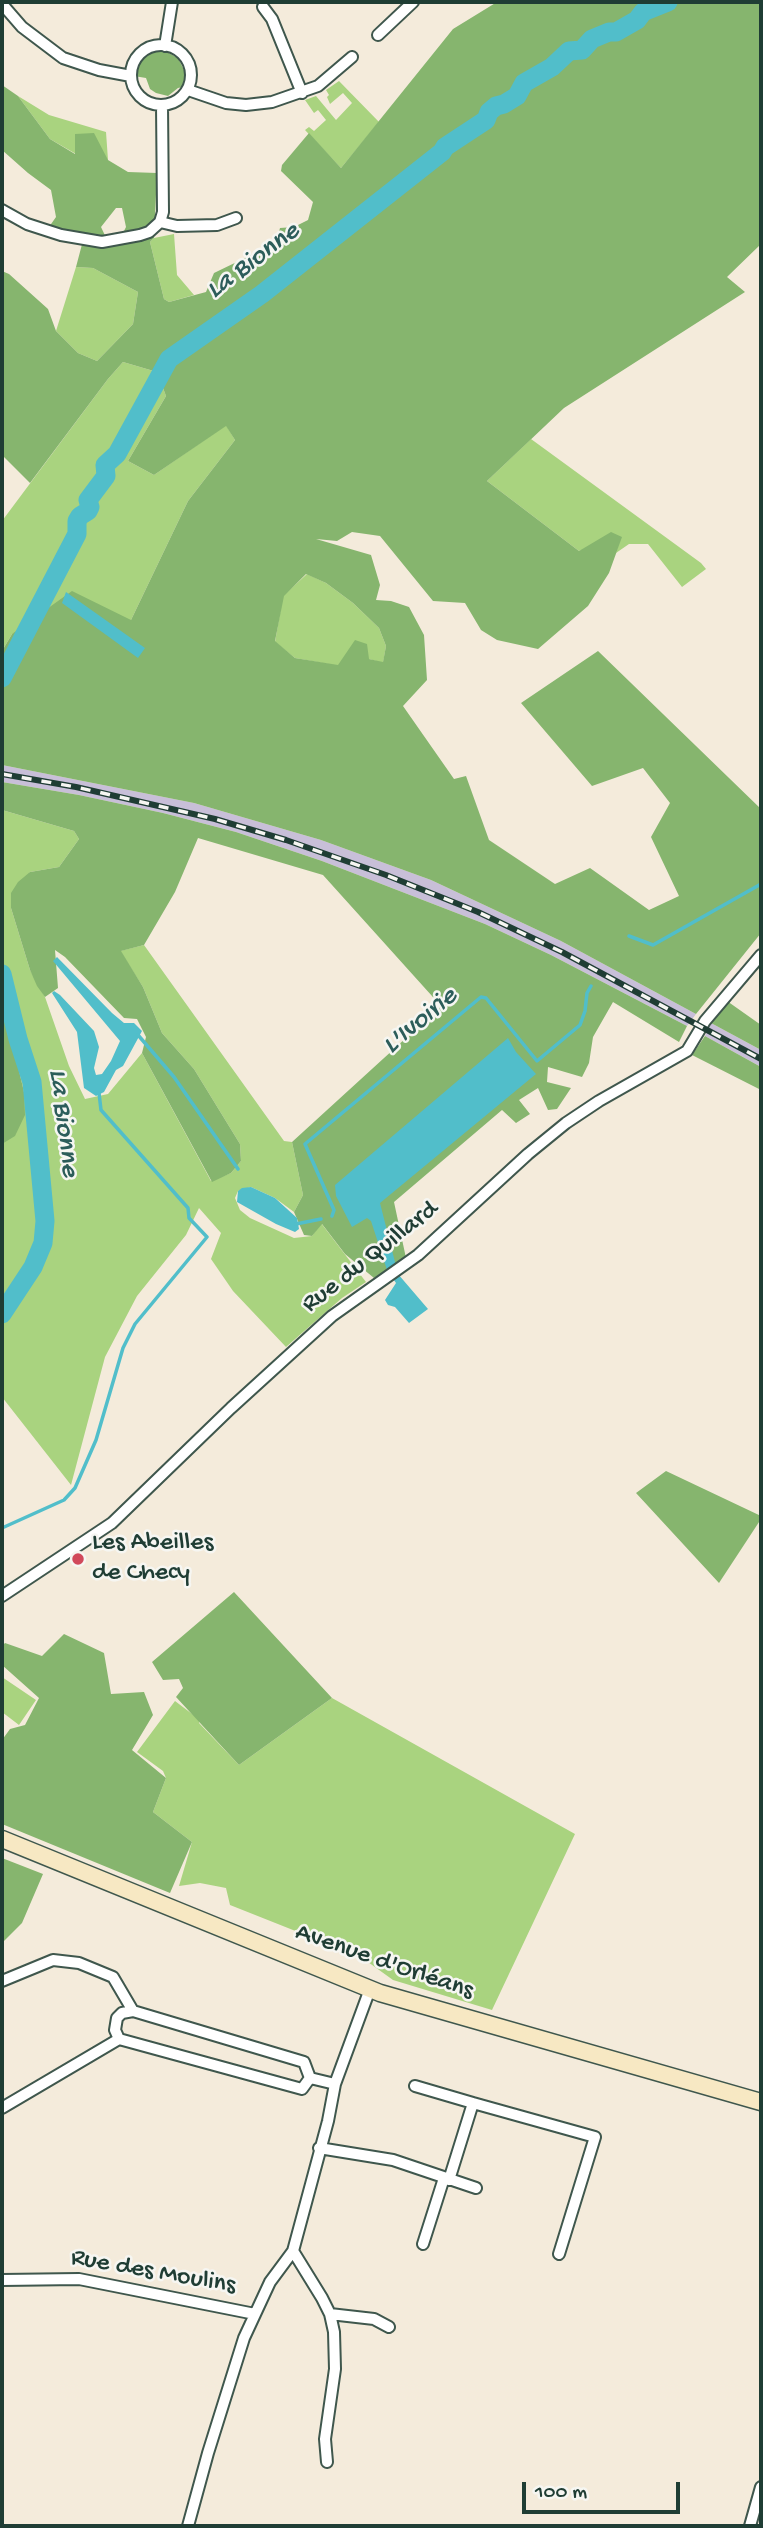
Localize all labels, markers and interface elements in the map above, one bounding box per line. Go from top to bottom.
water label: La Bionne [201,216,307,308]
water label: L'Ivoirie [377,981,465,1063]
water label: La Bionne [39,1067,85,1179]
street label: Rue du Quillard [297,1195,445,1321]
place label: Les Abeilles de Checy [92,1528,213,1590]
marker: Les Abeilles de Checy [70,1551,86,1567]
street label: Avenue d'Orléans [291,1918,477,2008]
street label: Rue des Moulins [68,2243,238,2303]
scale bar [525,2468,682,2512]
text: 100 m [535,2481,587,2506]

